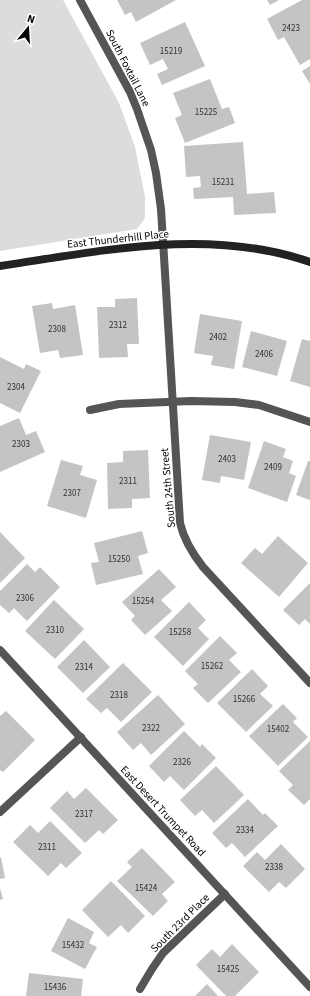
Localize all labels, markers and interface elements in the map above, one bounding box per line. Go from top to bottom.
north arrow [8,8,48,48]
text: N [25,11,37,27]
house number: 2423 [282,22,300,35]
street label: South Foxtail Lane [102,27,154,110]
house number: 15219 [160,45,183,58]
house number: 15225 [195,106,218,119]
house number: 15231 [212,176,234,189]
street label: East Thunderhill Place [66,226,170,252]
house number: 2312 [109,319,127,332]
house number: 2308 [48,323,66,336]
house number: 2402 [209,331,227,344]
house number: 2406 [255,348,273,361]
house number: 2304 [7,381,25,394]
house number: 2303 [12,438,30,451]
street label: South 24th Street [157,447,179,529]
house number: 2403 [218,453,236,466]
house number: 2409 [264,461,282,474]
house number: 2311 [119,475,137,488]
house number: 2307 [63,487,81,500]
house number: 15250 [108,553,131,566]
house number: 2306 [16,592,34,605]
house number: 15254 [132,595,155,608]
house number: 2310 [46,624,64,637]
house number: 15258 [169,626,192,639]
house number: 15262 [201,660,224,673]
house number: 2314 [75,661,93,674]
house number: 2318 [110,689,128,702]
house number: 15266 [233,693,256,706]
house number: 2322 [142,722,160,735]
house number: 15402 [267,723,290,736]
house number: 2326 [173,756,191,769]
street label: East Desert Trumpet Road [117,762,209,860]
house number: 2317 [75,808,93,821]
house number: 2334 [236,824,254,837]
house number: 2311 [38,841,56,854]
house number: 2338 [265,861,283,874]
house number: 15424 [135,882,158,895]
street label: South 23rd Place [147,890,213,956]
house number: 15432 [62,939,85,952]
house number: 15425 [217,963,240,976]
house number: 15436 [44,981,67,994]

